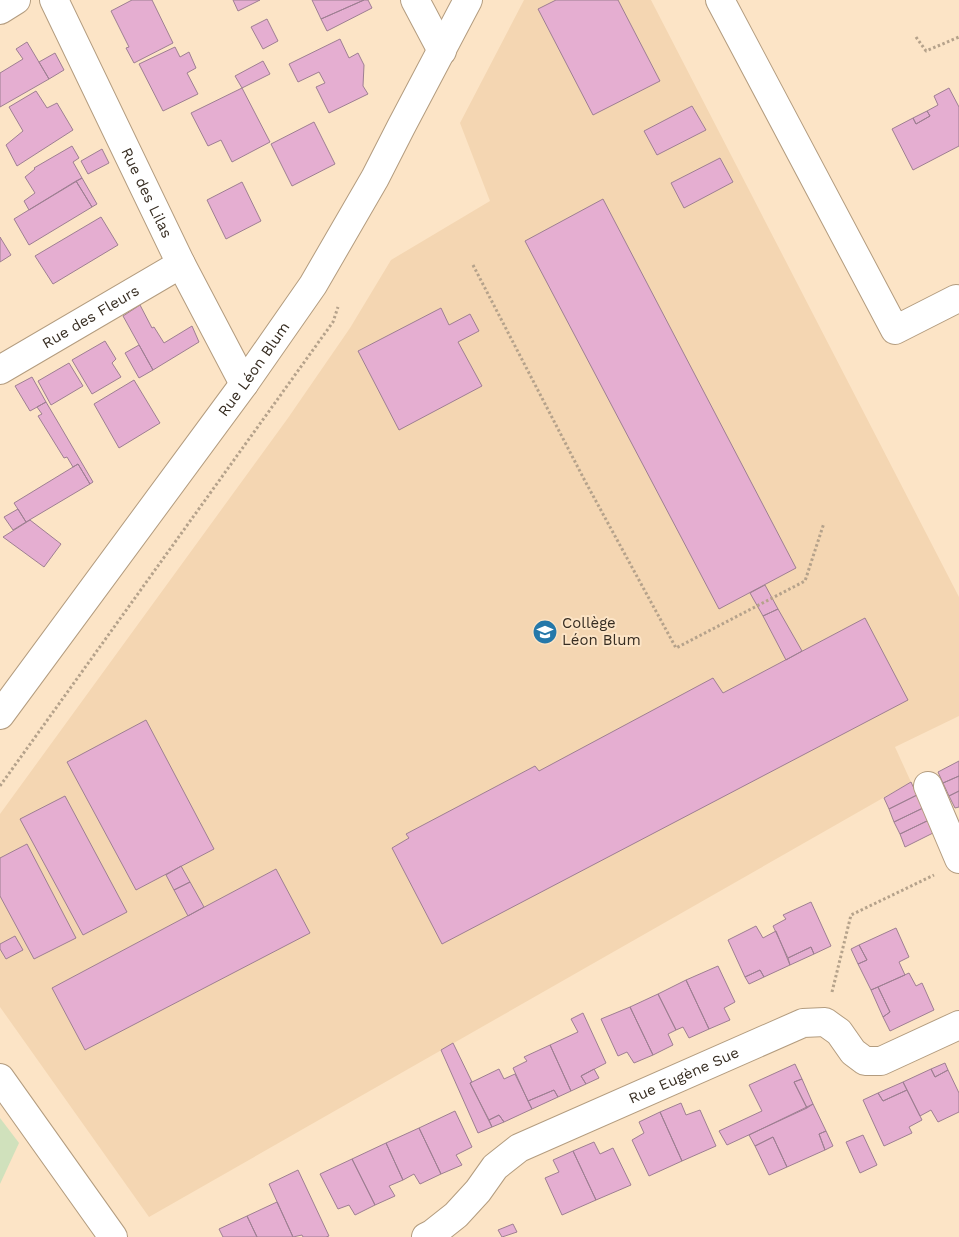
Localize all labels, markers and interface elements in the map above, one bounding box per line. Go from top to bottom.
street label: Rue des Lilas [117,145,176,241]
street label: Rue des Fleurs [39,281,142,352]
street label: Rue Léon Blum [214,318,293,420]
place label: Collège Léon Blum [562,614,641,649]
school or university icon: Collège Léon Blum [532,619,558,645]
street label: Rue Eugène Sue [626,1043,742,1108]

